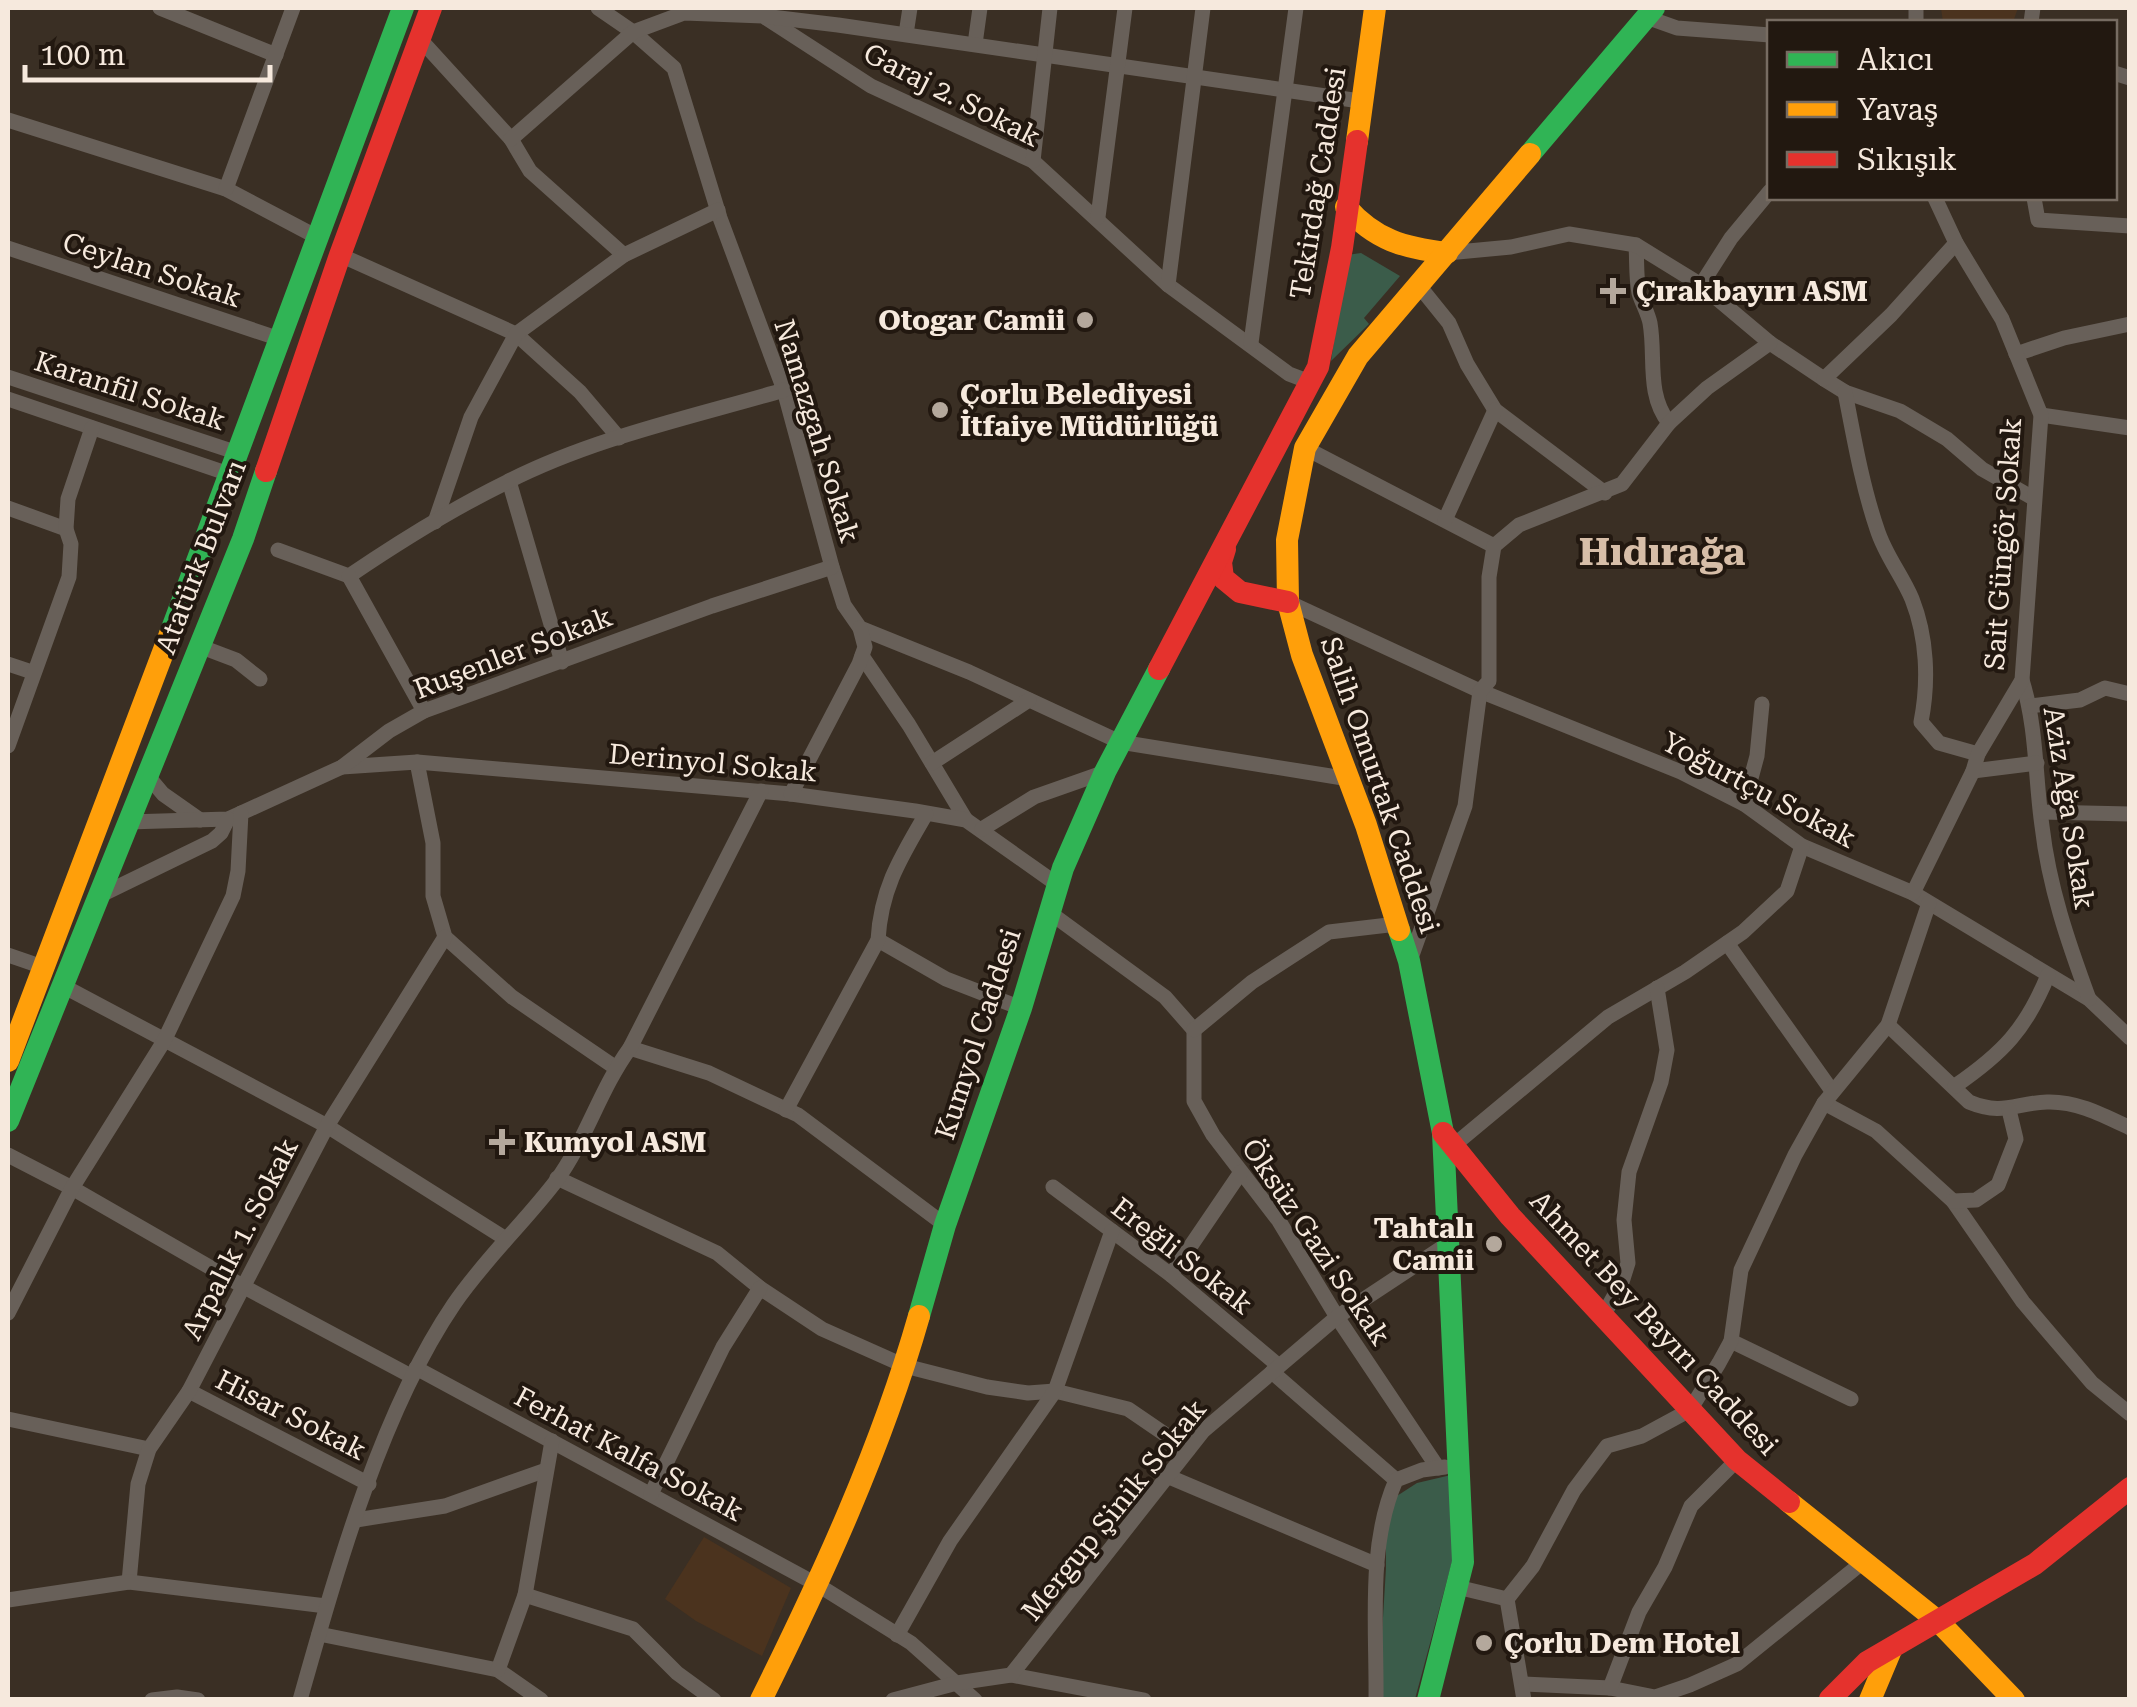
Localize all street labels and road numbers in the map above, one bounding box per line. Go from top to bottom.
street label: Garaj 2. Sokak [858,36,1046,154]
street label: Tekirdağ Caddesi [1283,65,1353,301]
street label: Ceylan Sokak [59,226,246,314]
street label: Namazgah Sokak [767,315,867,547]
street label: Karanfil Sokak [30,345,230,438]
street label: Sait Güngör Sokak [1978,416,2028,671]
street label: Atatürk Bulvarı [149,456,253,658]
street label: Ruşenler Sokak [409,600,617,706]
street label: Salih Omurtak Caddesi [1314,633,1446,938]
street label: Aziz Ağa Sokak [2037,704,2101,912]
street label: Yoğurtçu Sokak [1657,725,1862,855]
street label: Derinyol Sokak [607,737,819,789]
street label: Kumyol Caddesi [928,924,1028,1144]
street label: Öksüz Gazi Sokak [1235,1132,1398,1352]
street label: Arpalık 1. Sokak [175,1133,305,1345]
street label: Ahmet Bey Bayırı Caddesi [1523,1184,1785,1462]
street label: Ereğli Sokak [1105,1191,1259,1321]
street label: Hisar Sokak [210,1363,372,1467]
street label: Ferhat Kalfa Sokak [509,1380,749,1528]
street label: Mergup Şinik Sokak [1015,1393,1213,1627]

